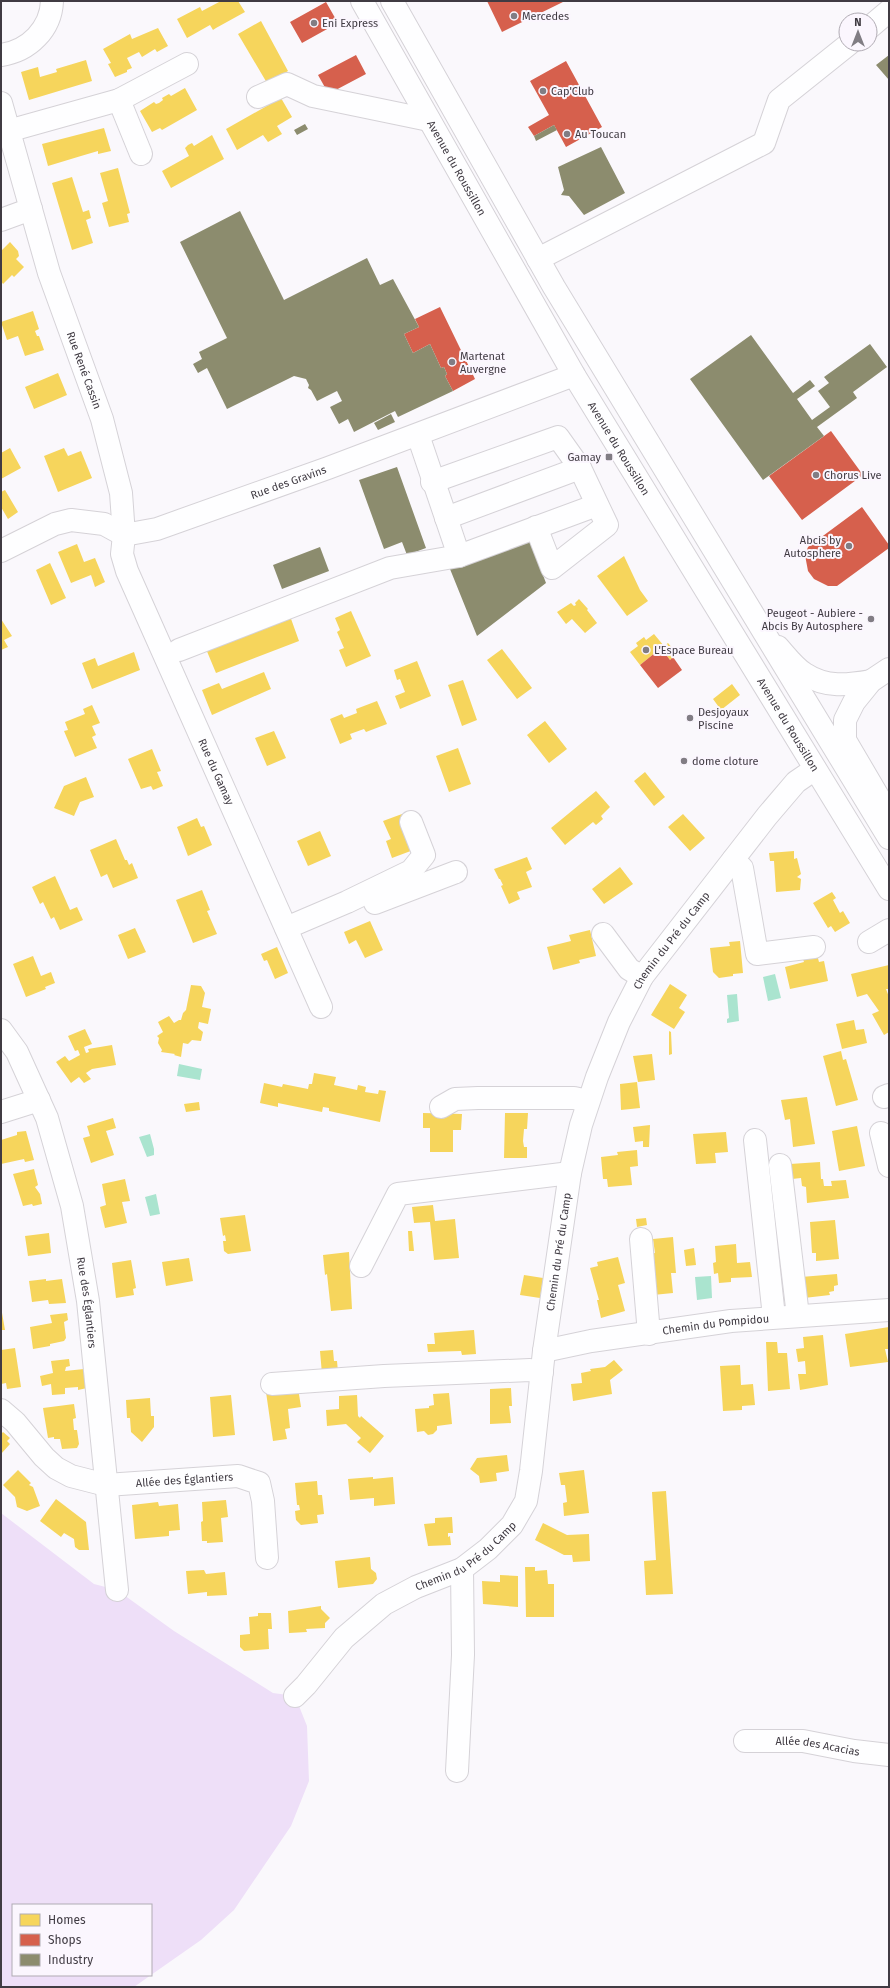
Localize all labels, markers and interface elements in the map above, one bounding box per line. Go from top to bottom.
place label: Mercedes [522,10,569,23]
marker: Mercedes [509,11,519,21]
north arrow [838,12,878,52]
text: N [854,16,862,29]
place label: Eni Express [322,17,378,30]
marker: Eni Express [309,18,319,28]
place label: Cap'Club [551,85,594,98]
marker: Cap'Club [538,86,548,96]
street label: Avenue du Roussillon [425,118,489,218]
place label: Au Toucan [575,128,626,141]
marker: Au Toucan [562,129,572,139]
street label: Rue René Cassin [64,330,104,411]
place label: Martenat Auvergne [460,350,506,376]
marker: Martenat Auvergne [447,357,457,367]
street label: Avenue du Roussillon [585,399,653,498]
place label: Gamay [567,451,602,464]
marker: Gamay [604,452,614,462]
street label: Rue des Gravins [249,463,328,502]
place label: Chorus Live [824,469,882,482]
marker: Chorus Live [811,470,821,480]
place label: Abcis by Autosphere [784,534,842,560]
marker: Abcis by Autosphere [844,541,854,551]
place label: Peugeot - Aubiere - Abcis By Autosphere [762,607,863,633]
marker: Peugeot - Aubiere - Abcis By Autosphere [866,614,876,624]
place label: L'Espace Bureau [654,644,733,657]
marker: L'Espace Bureau [641,645,651,655]
street label: Avenue du Roussillon [755,676,822,774]
place label: Desjoyaux Piscine [698,706,749,732]
marker: Desjoyaux Piscine [685,713,695,723]
street label: Rue du Gamay [196,736,237,808]
place label: dome cloture [692,755,758,768]
marker: dome cloture [679,756,689,766]
street label: Chemin du Pré du Camp [630,889,712,991]
street label: Chemin du Pré du Camp [543,1192,574,1312]
street label: Rue des Églantiers [74,1256,99,1349]
street label: Chemin du Pompidou [662,1312,770,1337]
street label: Allée des Églantiers [135,1470,234,1489]
street label: Chemin du Pré du Camp [413,1518,519,1593]
street label: Allée des Acacias [775,1735,860,1758]
legend [12,1904,152,1976]
text: Homes [48,1913,86,1927]
text: Shops [48,1933,82,1947]
text: Industry [48,1953,93,1967]

